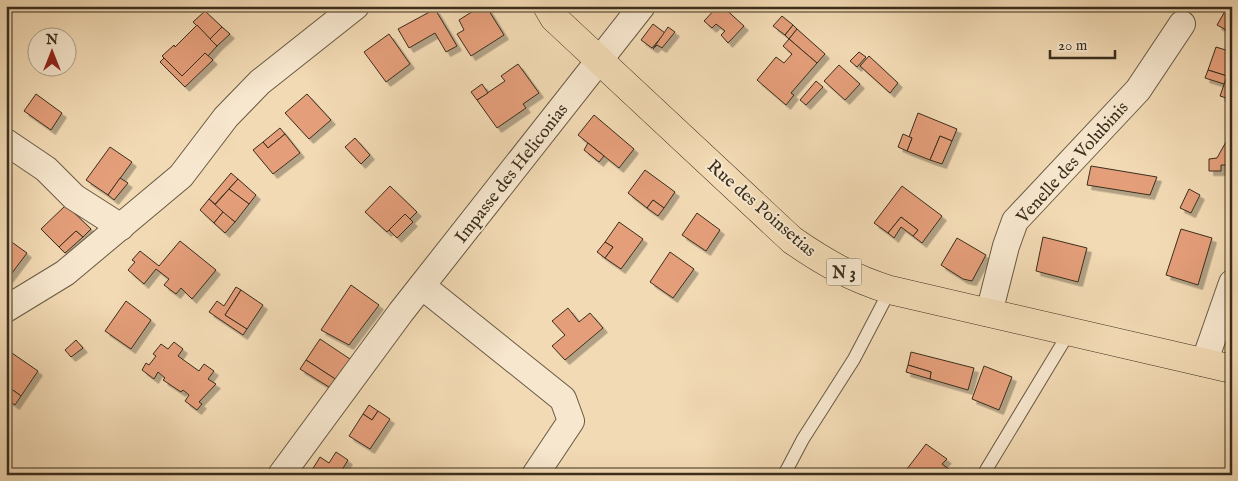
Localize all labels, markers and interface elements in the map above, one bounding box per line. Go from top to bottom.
north arrow [28,28,78,78]
scale bar [1050,28,1116,60]
text: N [45,31,58,49]
text: 20 m [1058,36,1088,55]
street label: Venelle des Volubinis [1011,97,1134,230]
street label: Impasse des Heliconias [450,99,574,248]
street label: Rue des Poinsetias [702,156,820,263]
road number: N 3 [826,258,862,286]

